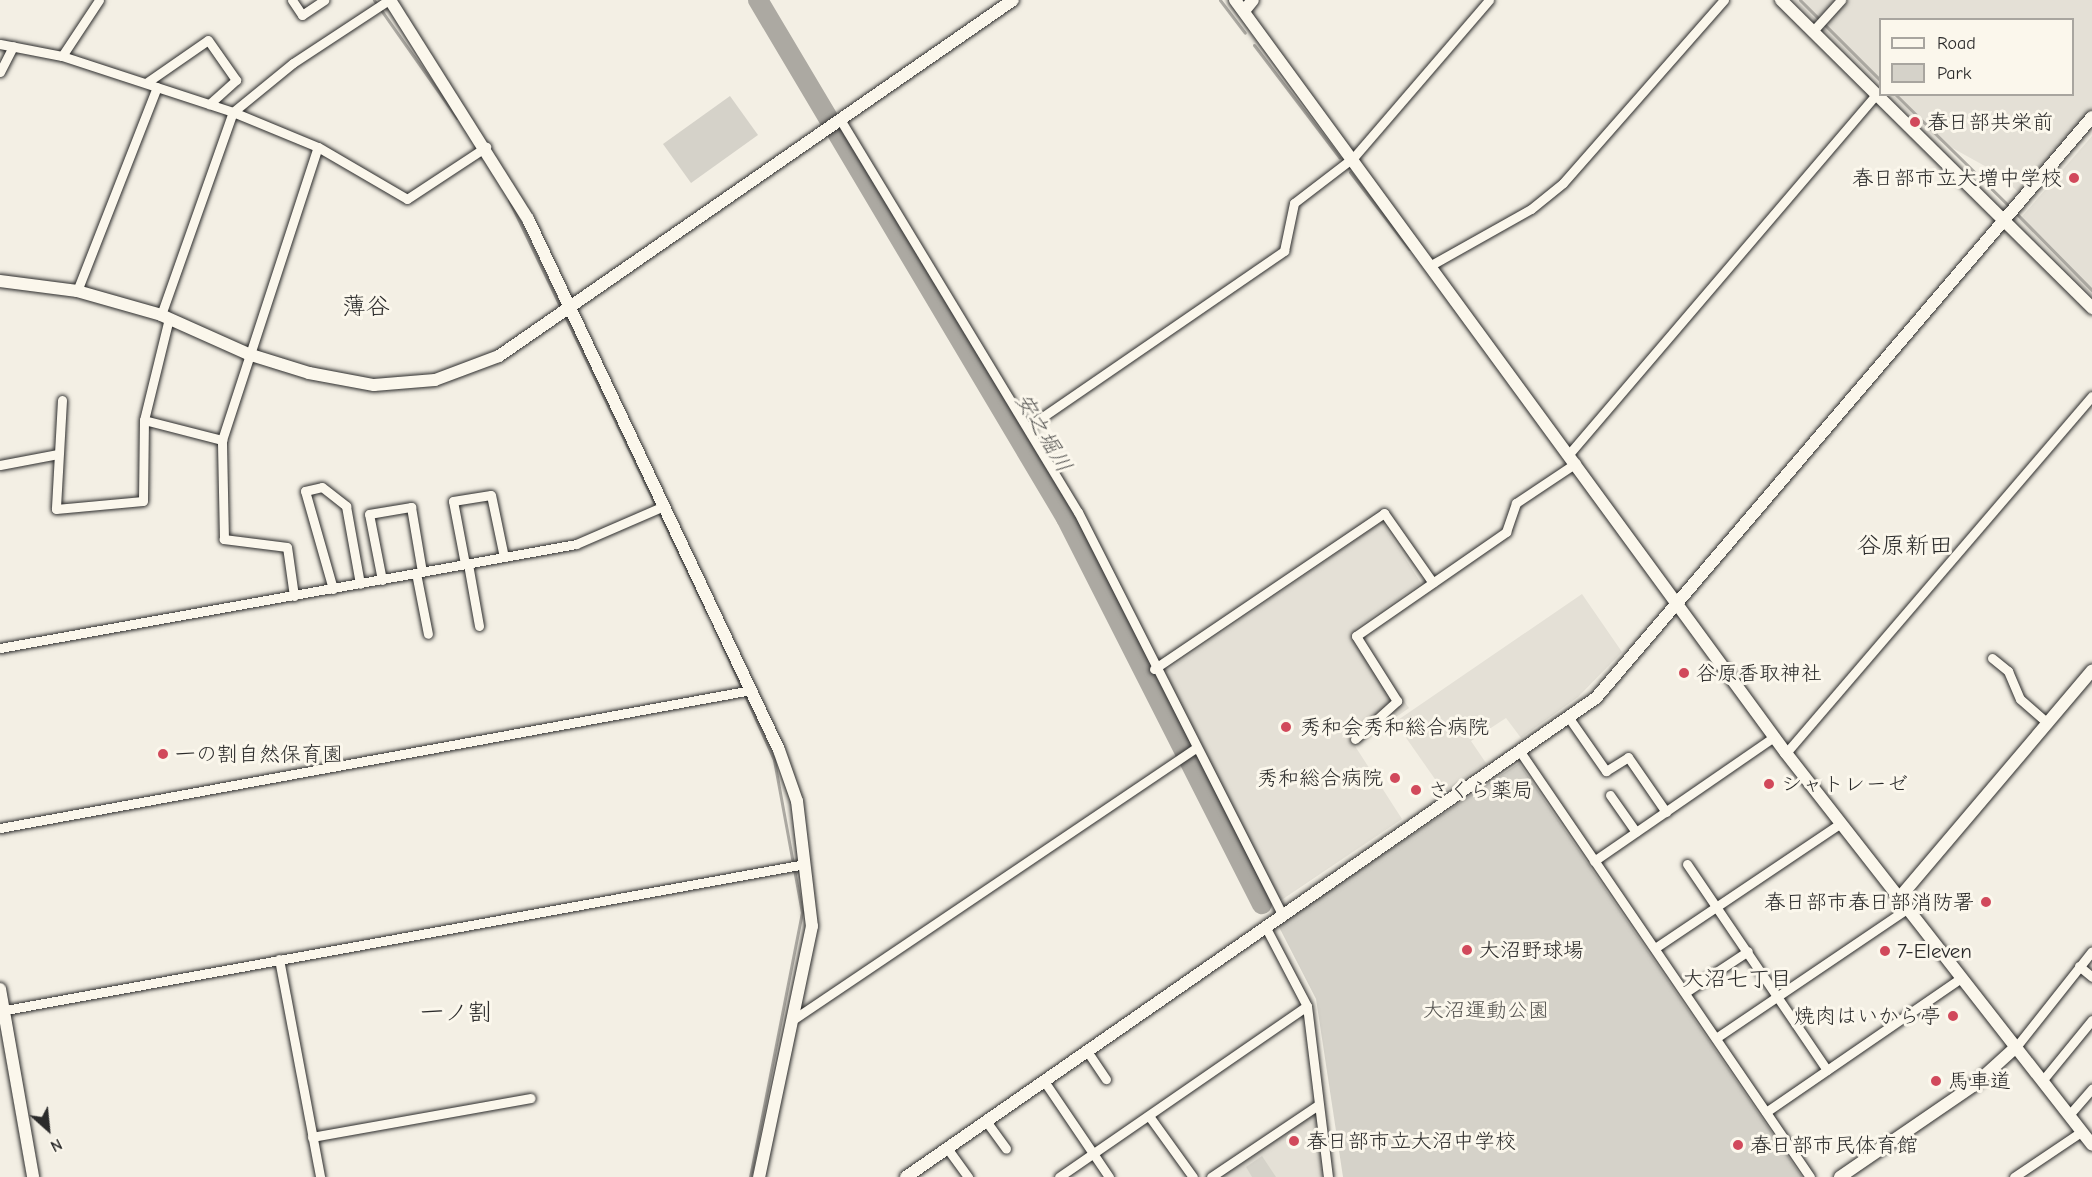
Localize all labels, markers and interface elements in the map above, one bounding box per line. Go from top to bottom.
legend [1879,18,2074,96]
text: Road [1937,33,1976,54]
text: Park [1937,63,1971,84]
place label: 春日部共栄前 [1927,109,2053,135]
marker: 春日部共栄前 [1908,115,1922,129]
place label: 春日部市立大増中学校 [1852,165,2062,191]
marker: 春日部市立大増中学校 [2067,171,2081,185]
district label: 薄谷 [342,293,390,321]
water label: 安之堀川 [1009,388,1077,478]
district label: 谷原新田 [1857,532,1953,560]
place label: 谷原香取神社 [1696,660,1822,686]
marker: 谷原香取神社 [1677,666,1691,680]
place label: 秀和会秀和総合病院 [1300,714,1489,740]
marker: 秀和会秀和総合病院 [1277,718,1295,736]
place label: 一の割自然保育園 [175,741,343,767]
marker: 一の割自然保育園 [156,747,170,761]
place label: 秀和総合病院 [1257,765,1383,791]
marker: 秀和総合病院 [1388,771,1402,785]
place label: シャトレーゼ [1781,771,1908,797]
place label: さくら薬局 [1428,777,1533,803]
marker: シャトレーゼ [1762,777,1776,791]
marker: さくら薬局 [1409,783,1423,797]
place label: 春日部市春日部消防署 [1764,889,1974,915]
marker: 春日部市春日部消防署 [1979,895,1993,909]
place label: 大沼野球場 [1479,937,1584,963]
place label: 7-Eleven [1897,938,1972,964]
marker: 大沼野球場 [1460,943,1474,957]
marker: 7-Eleven [1878,944,1892,958]
district label: 大沼七丁目 [1682,967,1792,993]
park label: 大沼運動公園 [1423,997,1549,1023]
district label: 一ノ割 [420,999,492,1027]
place label: 焼肉はいから亭 [1794,1003,1941,1029]
marker: 焼肉はいから亭 [1946,1009,1960,1023]
place label: 馬車道 [1948,1068,2011,1094]
marker: 馬車道 [1929,1074,1943,1088]
north arrow [18,1099,78,1159]
place label: 春日部市立大沼中学校 [1306,1128,1516,1154]
place label: 春日部市民体育館 [1750,1132,1918,1158]
marker: 春日部市立大沼中学校 [1287,1134,1301,1148]
text: N [47,1135,65,1155]
marker: 春日部市民体育館 [1731,1138,1745,1152]

